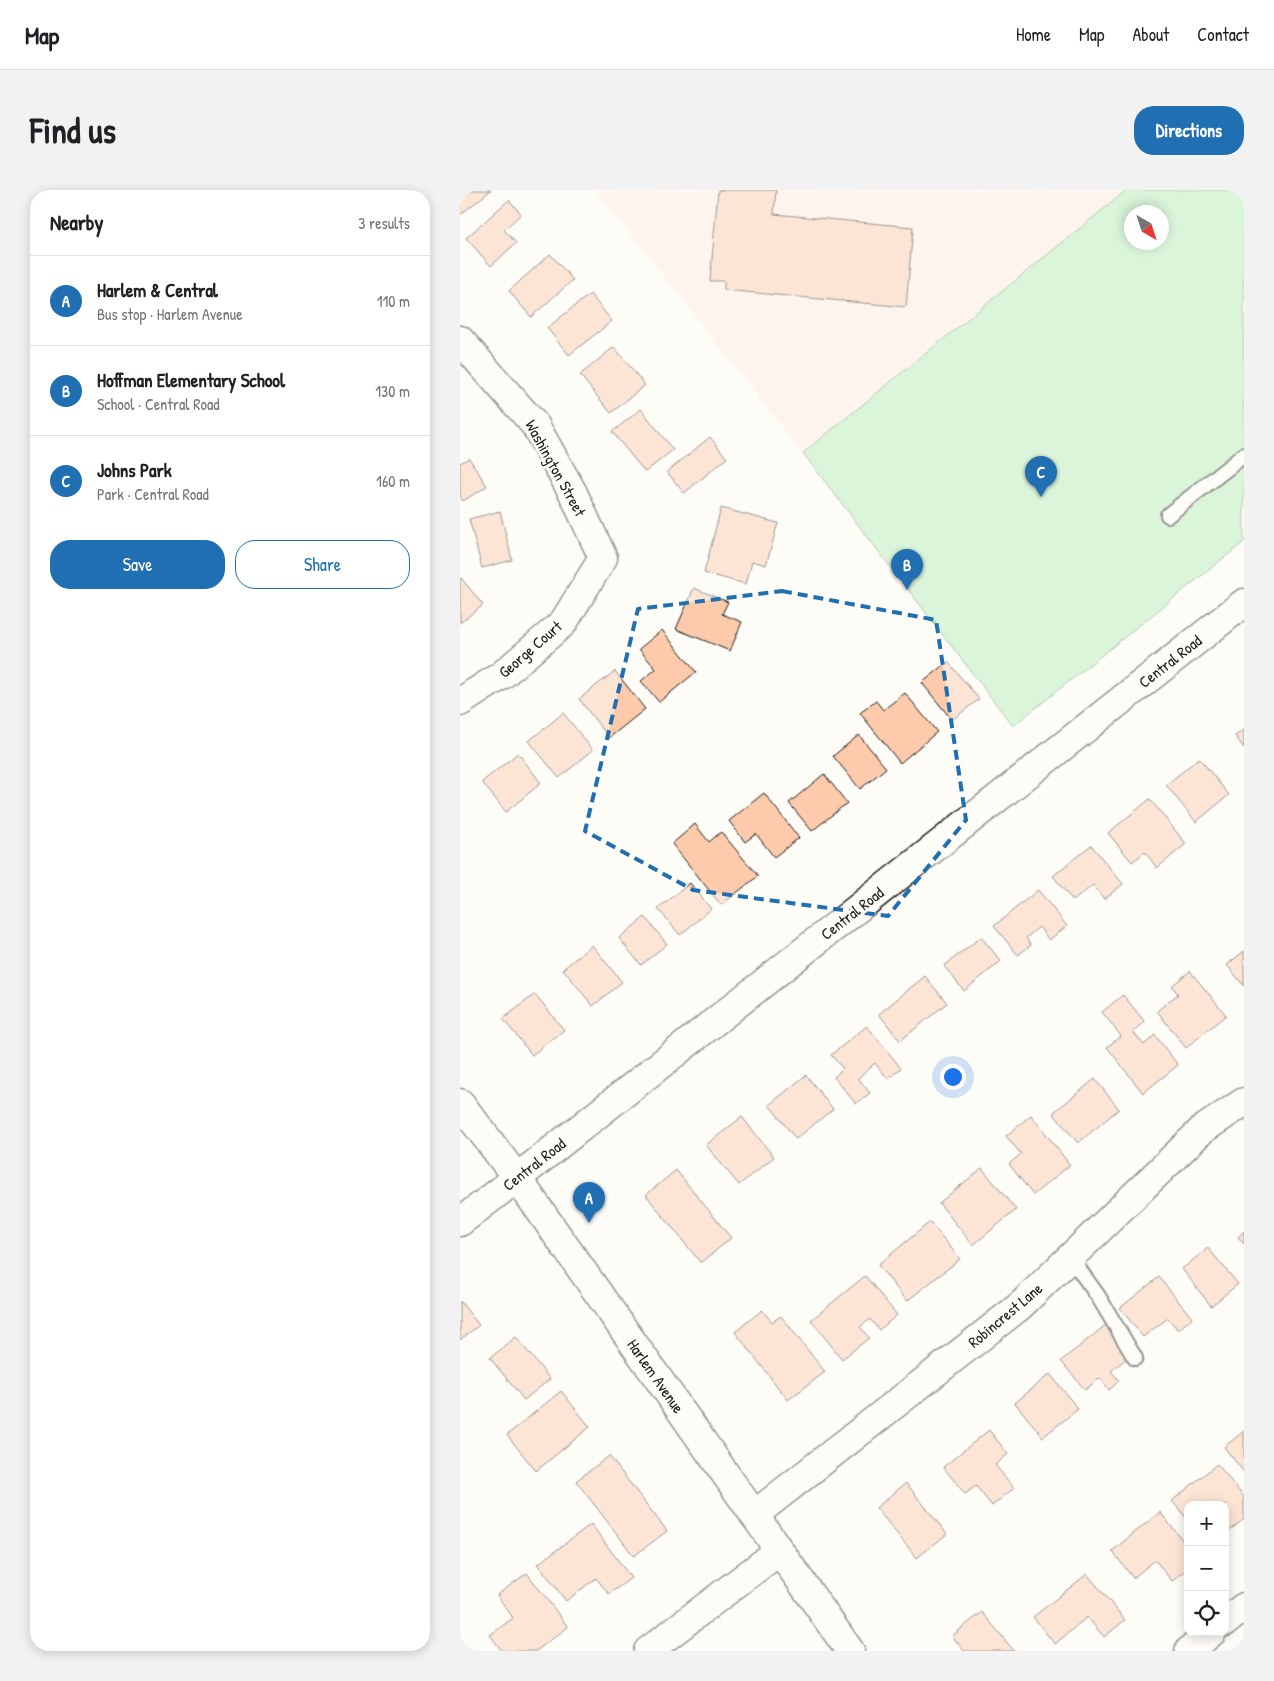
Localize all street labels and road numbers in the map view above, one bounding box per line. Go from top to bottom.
street label: Washington Street [520,416,592,521]
street label: George Court [494,615,567,683]
street label: Central Road [1134,629,1206,693]
street label: Central Road [816,881,888,945]
street label: Central Road [498,1132,570,1196]
street label: Robincrest Lane [963,1277,1047,1353]
street label: Harlem Avenue [622,1335,690,1418]

